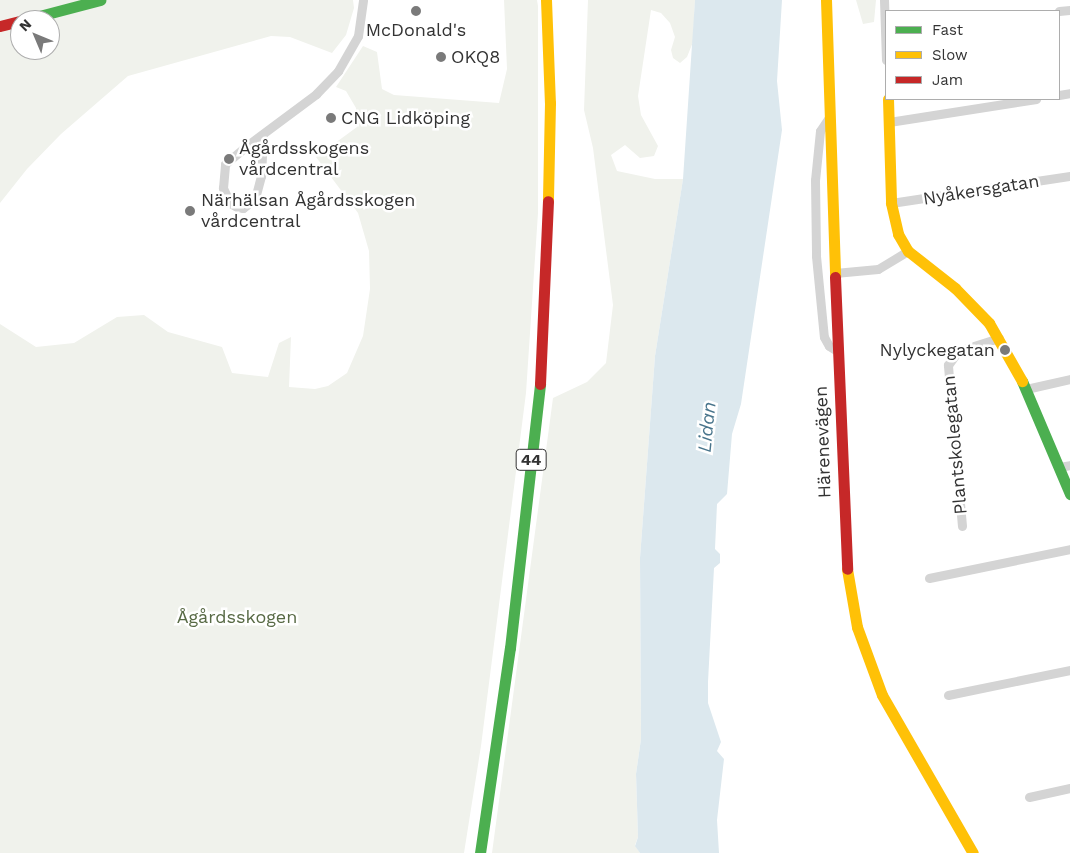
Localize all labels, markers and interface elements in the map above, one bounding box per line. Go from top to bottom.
marker: McDonald's [410,5,422,17]
north arrow [10,10,60,60]
legend [885,10,1060,100]
text: N [16,16,34,34]
place label: McDonald's [366,19,466,41]
text: Fast [932,21,963,39]
place label: OKQ8 [451,46,500,68]
text: Slow [932,46,968,64]
marker: OKQ8 [435,51,447,63]
text: Jam [932,71,963,89]
place label: CNG Lidköping [341,107,470,129]
marker: CNG Lidköping [325,112,337,124]
place label: Ågårdsskogens vårdcentral [239,138,369,180]
marker: Ågårdsskogens vårdcentral [223,153,235,165]
street label: Nyåkersgatan [921,170,1041,210]
place label: Närhälsan Ågårdsskogen vårdcentral [201,190,416,232]
marker: Närhälsan Ågårdsskogen vårdcentral [183,204,197,218]
place label: Nylyckegatan [880,339,995,361]
marker: Nylyckegatan [999,344,1011,356]
street label: Plantskolegatan [938,375,972,515]
street label: Härenevägen [810,385,836,499]
water label: Lidan [693,401,721,453]
road number: 44 [515,446,547,474]
park label: Ågårdsskogen [177,606,297,628]

